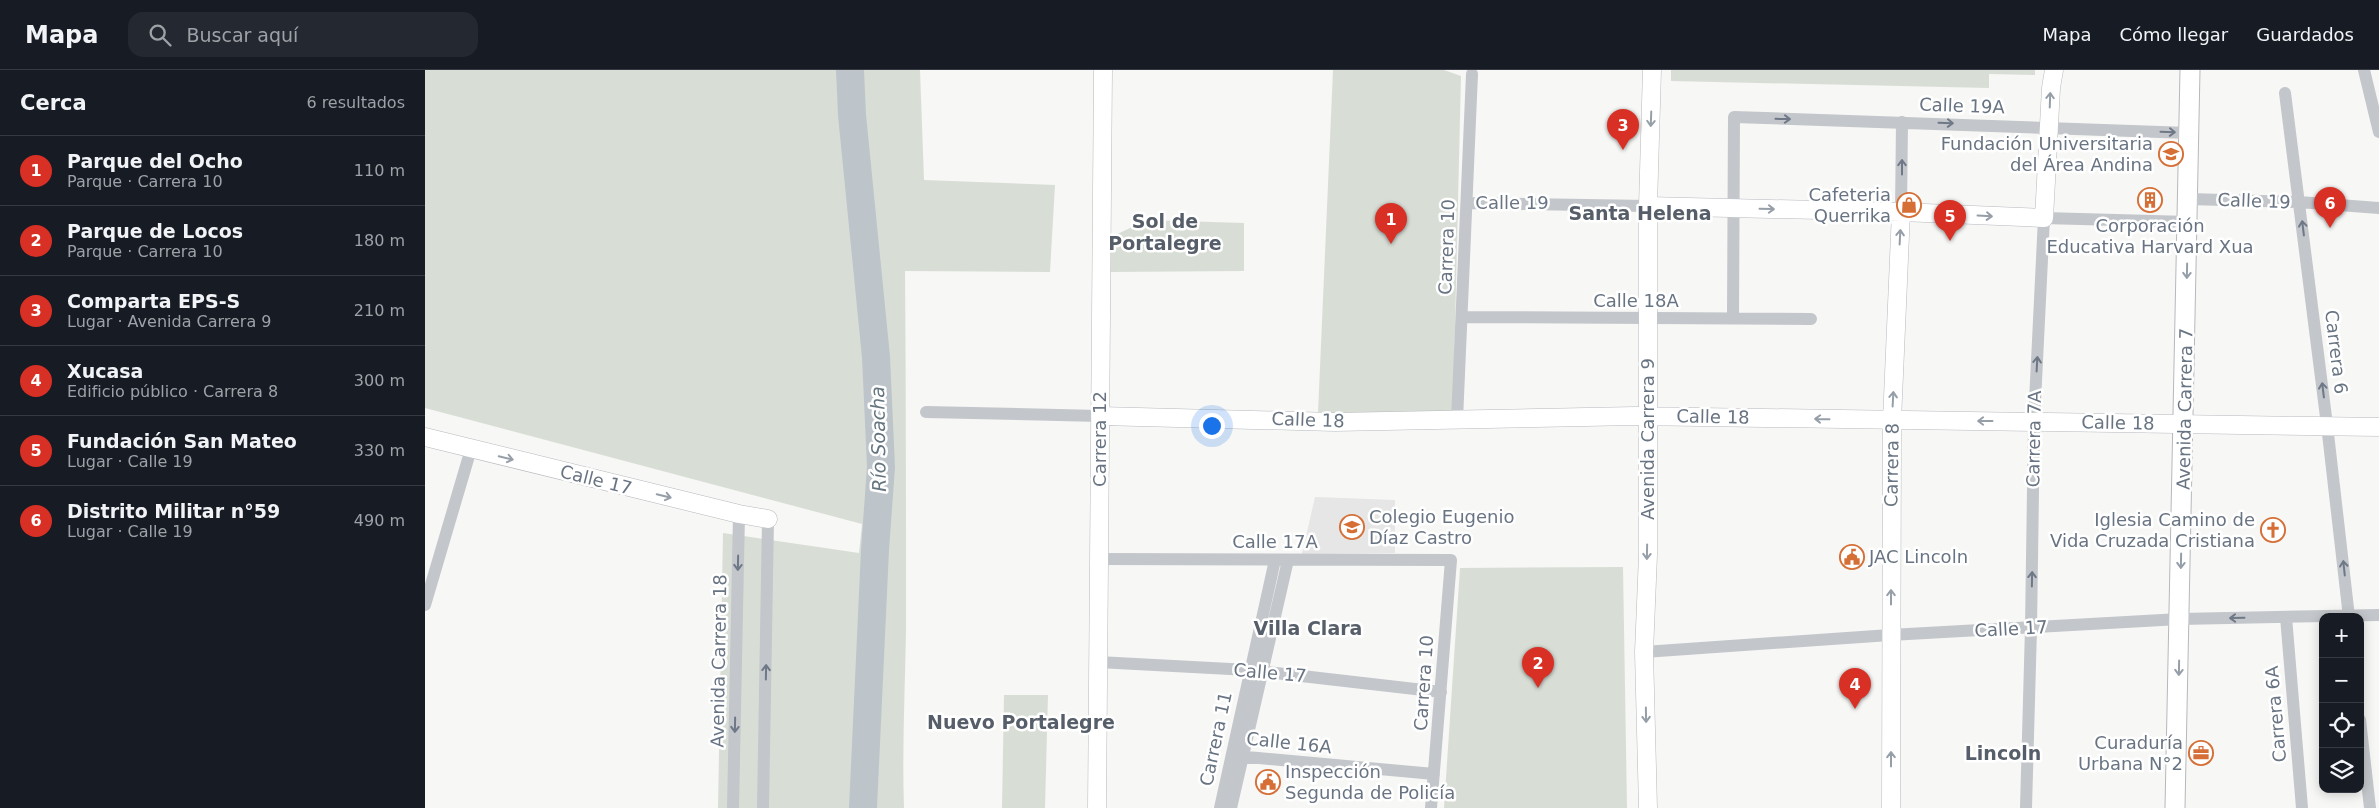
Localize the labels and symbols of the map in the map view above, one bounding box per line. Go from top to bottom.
one-way arrow [2046,92,2055,108]
street label: Calle 19A [1919,94,2006,118]
pin: 3 [1607,109,1639,150]
one-way arrow [1646,110,1656,126]
one-way arrow [1775,114,1791,123]
one-way arrow [1937,119,1953,128]
one-way arrow [2159,127,2175,137]
place label: Fundación Universitaria del Área Andina [1941,133,2153,175]
school or university icon: Fundación Universitaria del Área Andina [2158,141,2184,167]
one-way arrow [1897,159,1907,176]
place label: Cafeteria Querrika [1808,184,1891,226]
building icon: Corporación Educativa Harvard Xua [2137,187,2163,213]
pin: 6 [2314,187,2346,228]
street label: Calle 19 [2217,189,2291,212]
street label: Calle 19 [1475,192,1549,213]
shop icon: Cafeteria Querrika [1896,192,1922,218]
street label: Carrera 10 [1434,199,1459,295]
pin: 5 [1934,200,1966,241]
district label: Santa Helena [1568,202,1712,224]
pin: 1 [1375,203,1407,244]
one-way arrow [1758,204,1774,214]
district label: Sol de Portalegre [1108,210,1222,254]
one-way arrow [1977,211,1993,220]
place label: Corporación Educativa Harvard Xua [2046,215,2254,257]
one-way arrow [2298,221,2308,237]
one-way arrow [1896,229,1905,245]
one-way arrow [2182,262,2192,278]
street label: Calle 18A [1593,290,1679,311]
street label: Carrera 6 [2321,309,2352,395]
street label: Avenida Carrera 7 [2173,328,2196,490]
one-way arrow [2032,356,2041,372]
street label: Avenida Carrera 9 [1637,358,1658,520]
one-way arrow [2318,382,2328,398]
water label: Río Soacha [866,386,890,492]
street label: Carrera 7A [2022,390,2045,488]
street label: Carrera 12 [1089,391,1110,487]
one-way arrow [1889,392,1898,408]
street label: Calle 18 [1676,405,1750,428]
street label: Calle 18 [1271,408,1345,431]
street label: Calle 18 [2081,411,2155,434]
your location [1199,413,1225,439]
one-way arrow [1815,415,1831,424]
one-way arrow [1977,416,1994,426]
street label: Carrera 8 [1880,423,1903,507]
one-way arrow [498,454,514,463]
street label: Calle 17 [558,460,634,499]
one-way arrow [655,492,671,501]
place label: Colegio Eugenio Díaz Castro [1369,506,1515,548]
place label: Iglesia Camino de Vida Cruzada Cristiana [2050,509,2255,551]
school or university icon: Colegio Eugenio Díaz Castro [1339,514,1365,540]
church icon: Iglesia Camino de Vida Cruzada Cristiana [2260,517,2286,543]
street label: Calle 17A [1232,531,1318,552]
one-way arrow [1643,544,1652,560]
public building icon: JAC Lincoln [1839,544,1865,570]
place label: JAC Lincoln [1868,546,1968,567]
one-way arrow [2176,552,2186,568]
one-way arrow [733,554,743,571]
one-way arrow [2339,561,2349,577]
one-way arrow [2027,571,2037,588]
street label: Avenida Carrera 18 [706,574,731,748]
one-way arrow [1886,589,1896,606]
one-way arrow [2229,613,2246,623]
street label: Calle 17 [1974,616,2048,641]
district label: Villa Clara [1254,617,1362,639]
street label: Carrera 10 [1410,634,1437,731]
pin: 2 [1522,647,1554,688]
street label: Calle 17 [1233,659,1307,686]
one-way arrow [2174,660,2183,676]
one-way arrow [761,664,771,680]
street label: Carrera 6A [2261,664,2290,763]
pin: 4 [1839,668,1871,709]
street label: Carrera 11 [1195,690,1236,788]
one-way arrow [1641,706,1651,723]
district label: Nuevo Portalegre [927,711,1115,733]
one-way arrow [730,717,740,733]
street label: Calle 16A [1245,728,1333,757]
place label: Curaduría Urbana N°2 [2078,732,2183,774]
office icon: Curaduría Urbana N°2 [2188,740,2214,766]
district label: Lincoln [1965,742,2041,764]
one-way arrow [1886,752,1896,768]
place label: Inspección Segunda de Policía [1285,761,1455,803]
public building icon: Inspección Segunda de Policía [1255,769,1281,795]

